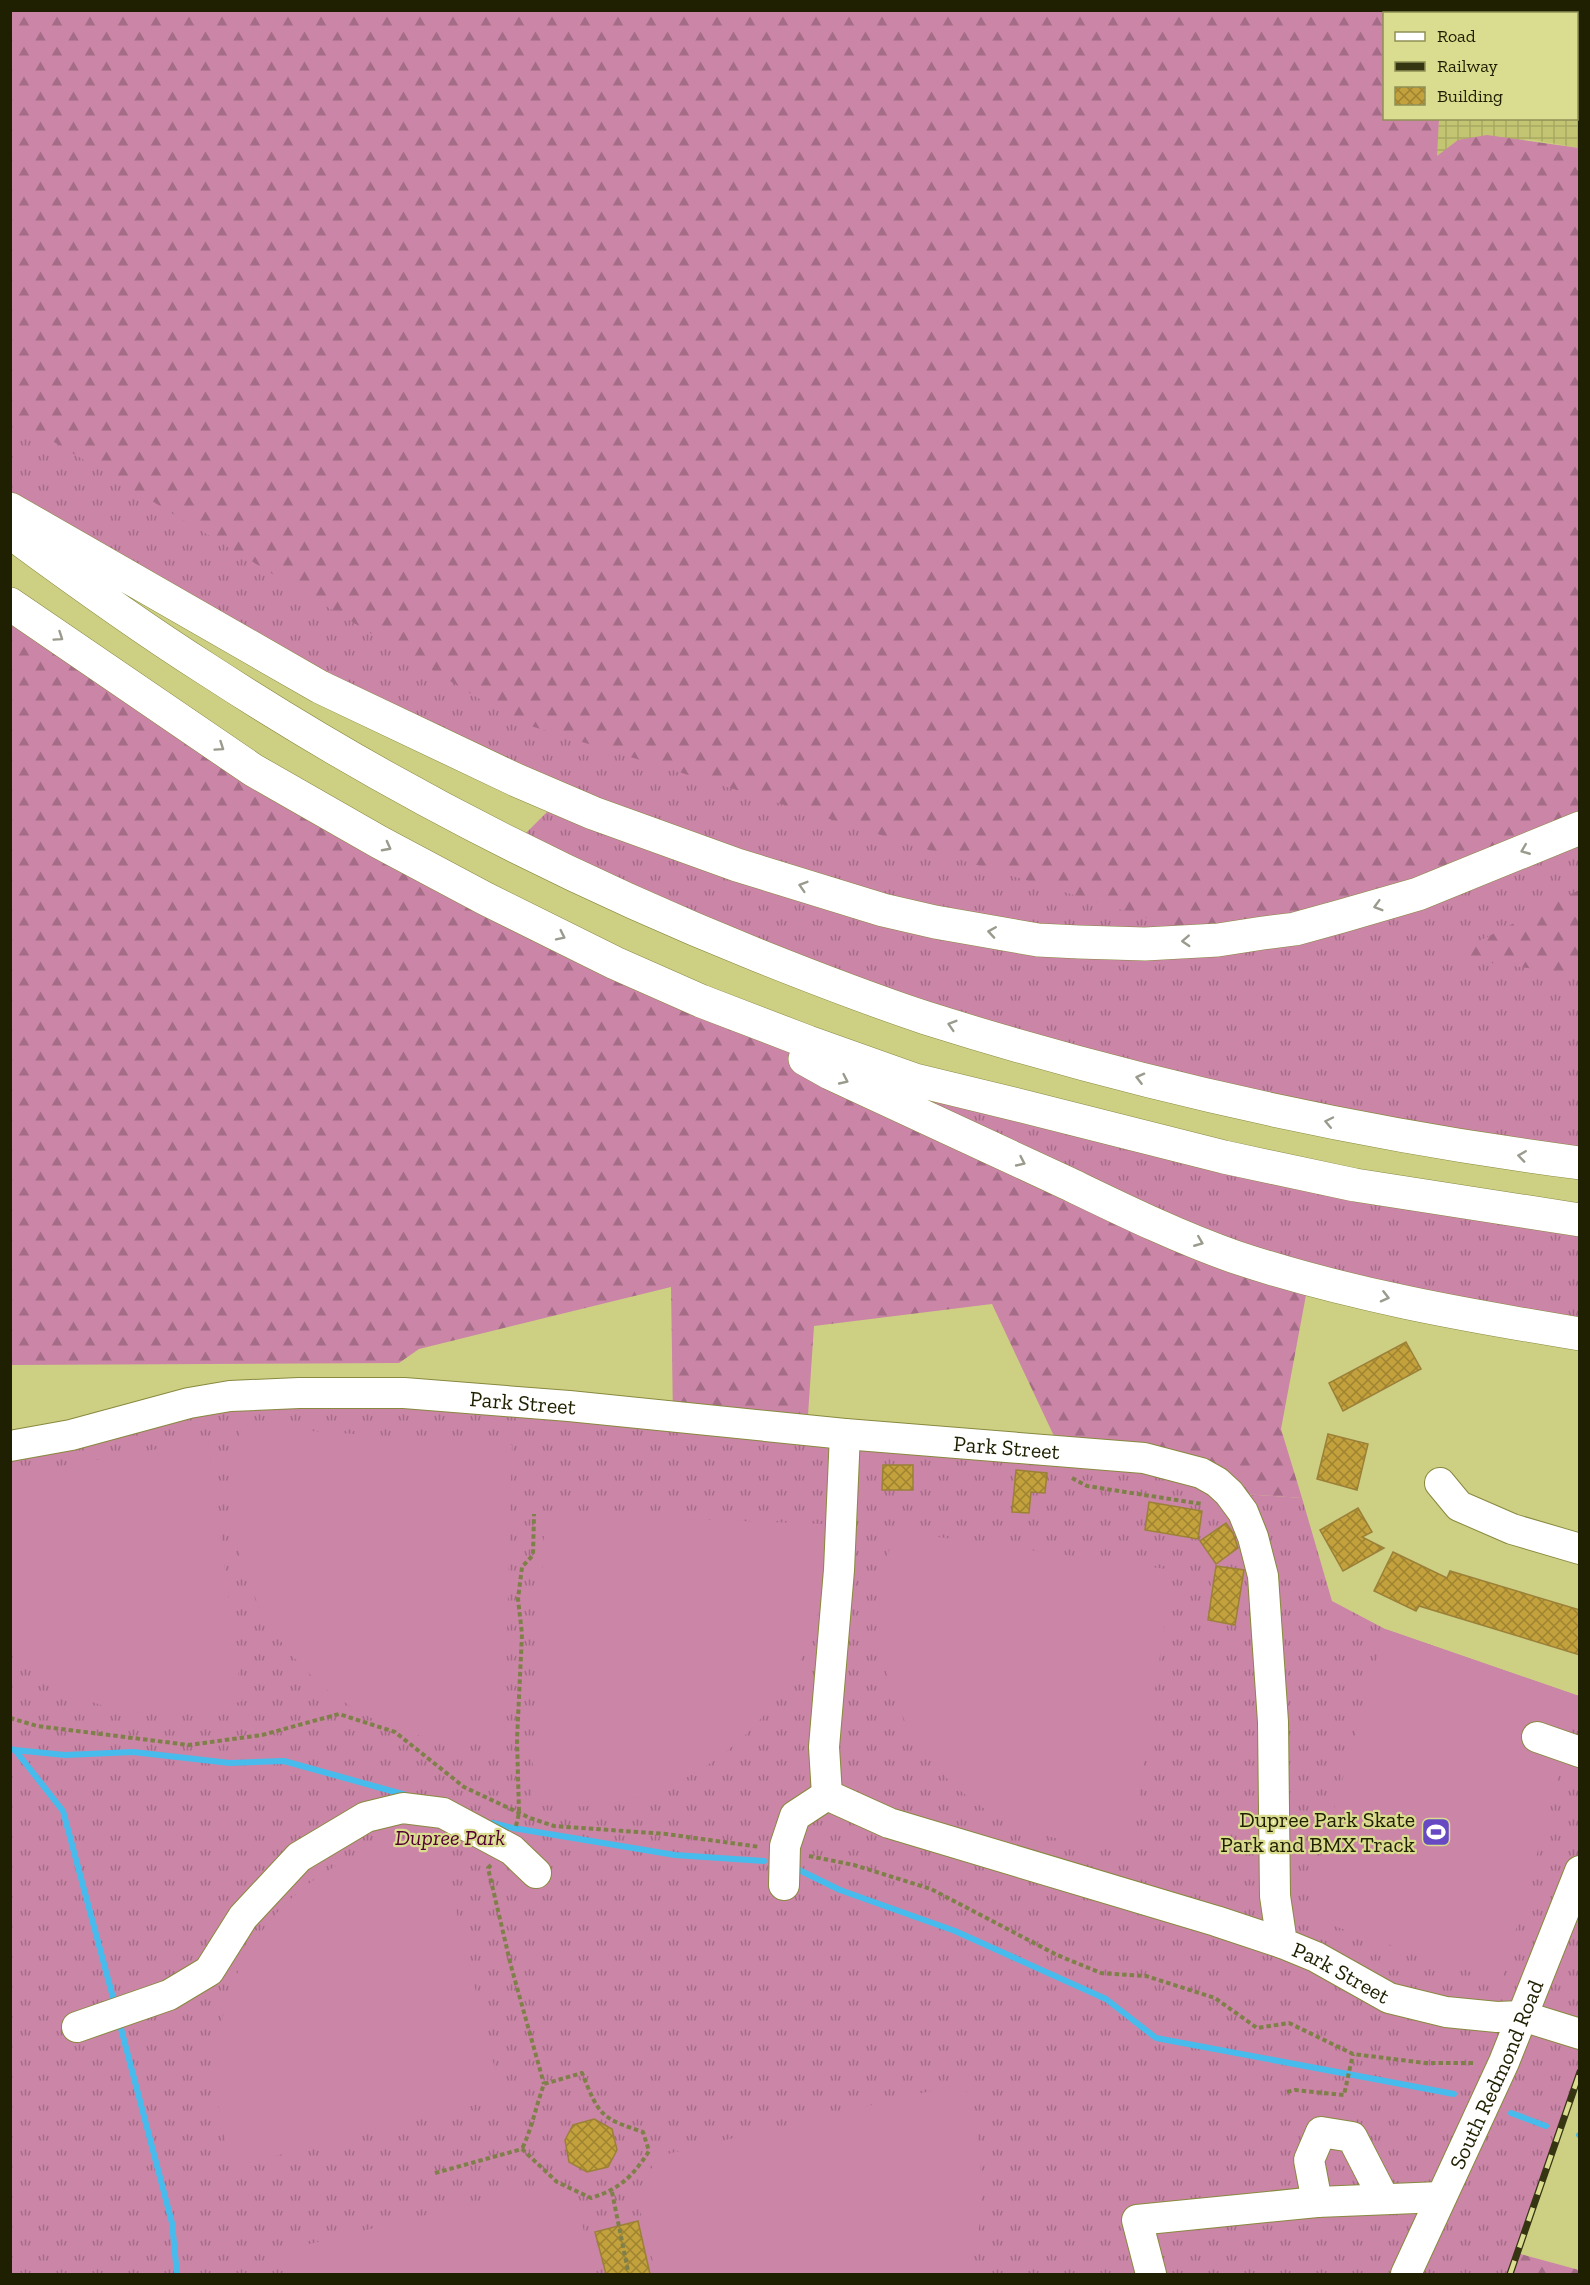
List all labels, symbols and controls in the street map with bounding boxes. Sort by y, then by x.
legend [1383,12,1578,120]
text: Road [1437,25,1476,47]
text: Railway [1437,55,1499,77]
text: Building [1437,85,1503,107]
one-way arrow [52,630,63,641]
one-way arrow [213,740,224,751]
one-way arrow [381,840,392,851]
one-way arrow [1521,843,1532,855]
one-way arrow [798,881,809,893]
one-way arrow [1373,899,1384,911]
one-way arrow [988,927,997,939]
one-way arrow [554,929,565,940]
one-way arrow [1182,935,1191,948]
one-way arrow [947,1020,958,1032]
one-way arrow [838,1072,849,1084]
one-way arrow [1135,1072,1145,1085]
one-way arrow [1325,1116,1335,1129]
one-way arrow [1517,1150,1526,1162]
one-way arrow [1014,1154,1025,1166]
one-way arrow [1192,1235,1203,1247]
one-way arrow [1380,1290,1390,1303]
street label: Park Street [468,1385,578,1421]
street label: Park Street [952,1430,1062,1465]
place label: Dupree Park Skate Park and BMX Track [1220,1806,1416,1858]
sports icon: Dupree Park Skate Park and BMX Track [1420,1816,1452,1848]
park label: Dupree Park [395,1824,505,1851]
street label: Park Street [1288,1936,1395,2010]
street label: South Redmond Road [1443,1976,1549,2174]

